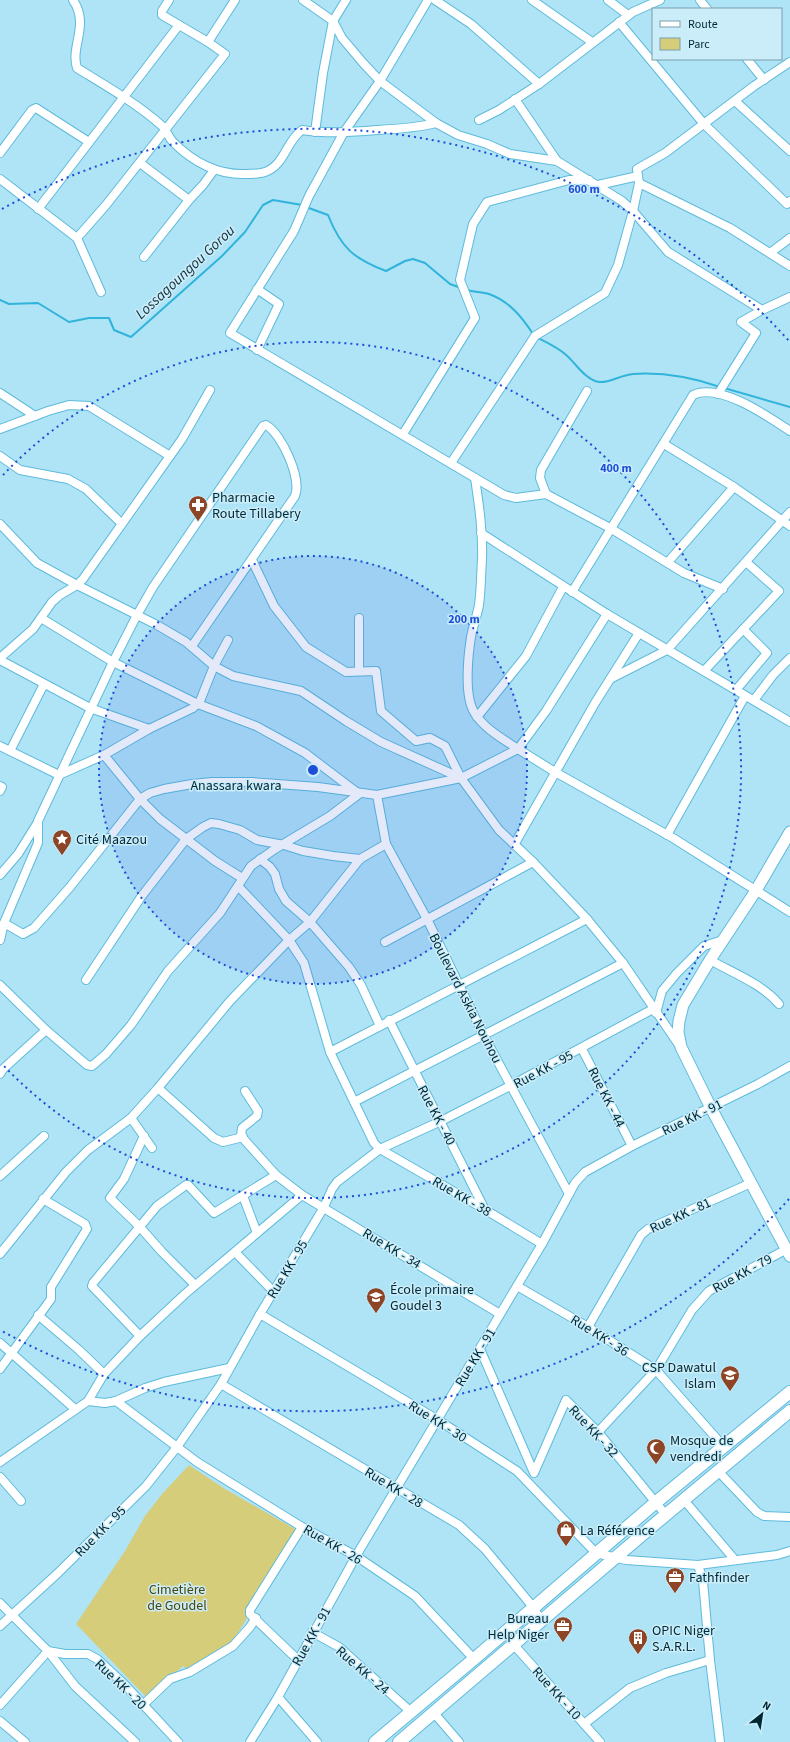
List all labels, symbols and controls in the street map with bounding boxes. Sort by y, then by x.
legend [652,8,782,60]
text: Route [688,16,718,33]
text: Parc [688,36,710,53]
text: 600 m [568,181,600,198]
water label: Lossagoungou Gorou [131,220,240,324]
text: 400 m [600,460,632,477]
place label: Pharmacie Route Tillabery [212,488,301,524]
pharmacy icon: Pharmacie Route Tillabery [187,494,209,522]
text: 200 m [448,611,480,628]
centre of rings [306,763,320,777]
street label: Anassara kwara [191,776,281,796]
place icon: Cité Maazou [51,828,73,856]
place label: Cité Maazou [76,830,147,850]
street label: Boulevard Askia Nouhou [424,930,507,1067]
street label: Rue KK - 95 [510,1046,577,1094]
street label: Rue KK - 44 [582,1064,630,1131]
street label: Rue KK - 40 [412,1082,460,1149]
street label: Rue KK - 91 [659,1095,726,1141]
street label: Rue KK - 38 [428,1172,495,1222]
street label: Rue KK - 81 [647,1193,714,1239]
street label: Rue KK - 34 [358,1223,425,1274]
street label: Rue KK - 95 [262,1236,313,1303]
street label: Rue KK - 79 [709,1249,776,1298]
place label: École primaire Goudel 3 [390,1280,474,1316]
school or university icon: École primaire Goudel 3 [365,1286,387,1314]
street label: Rue KK - 36 [566,1310,633,1362]
street label: Rue KK - 91 [450,1324,501,1391]
place label: CSP Dawatul Islam [642,1358,716,1394]
school or university icon: CSP Dawatul Islam [719,1364,741,1392]
street label: Rue KK - 30 [404,1396,471,1448]
street label: Rue KK - 32 [564,1401,623,1462]
place label: Mosque de vendredi [670,1431,734,1467]
mosque icon: Mosque de vendredi [645,1437,667,1465]
street label: Rue KK - 28 [360,1462,427,1513]
street label: Rue KK - 95 [71,1501,131,1562]
shop icon: La Référence [555,1519,577,1547]
street label: Rue KK - 26 [299,1520,366,1570]
place label: La Référence [580,1521,655,1541]
office icon: Fathfinder [664,1566,686,1594]
place label: Fathfinder [689,1568,750,1588]
park label: Cimetière de Goudel [147,1580,207,1616]
street label: Rue KK - 91 [287,1603,336,1670]
place label: Bureau Help Niger [488,1609,549,1645]
office icon: Bureau Help Niger [552,1615,574,1643]
place label: OPIC Niger S.A.R.L. [652,1621,715,1657]
building icon: OPIC Niger S.A.R.L. [627,1627,649,1655]
street label: Rue KK - 24 [331,1642,394,1700]
street label: Rue KK - 20 [90,1655,151,1715]
street label: Rue KK - 10 [527,1663,586,1725]
north arrow [742,1694,782,1734]
text: N [760,1697,774,1714]

